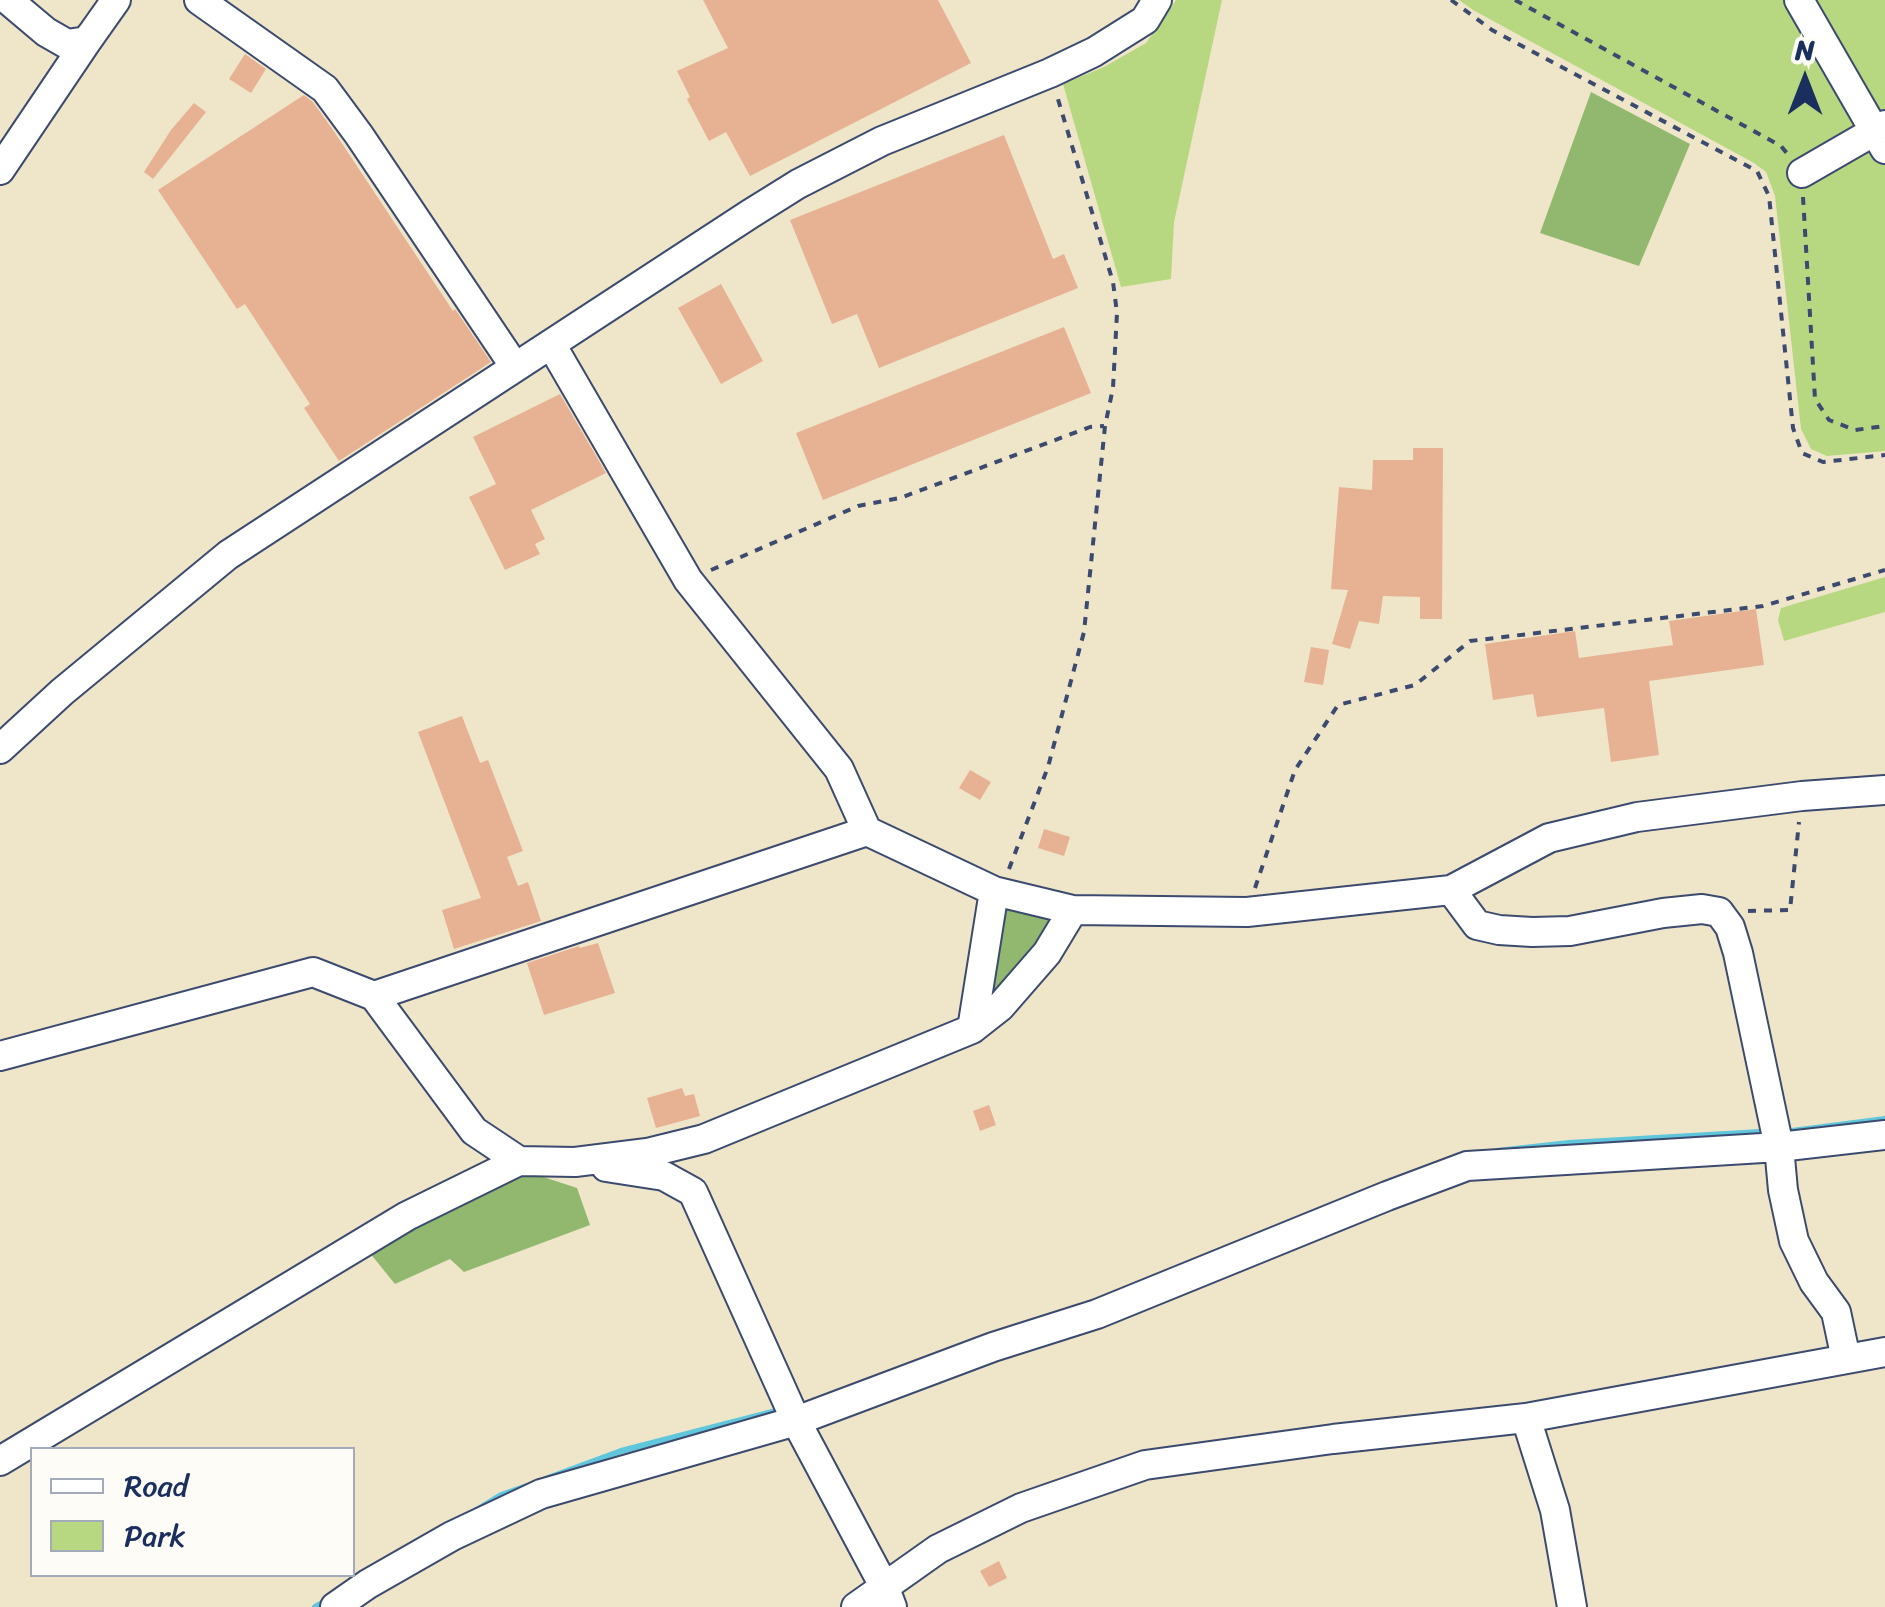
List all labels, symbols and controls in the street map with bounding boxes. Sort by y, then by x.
text: N [1795,25,1815,74]
north arrow [1755,30,1855,130]
legend [30,1447,355,1577]
text: Road [124,1459,188,1513]
text: Park [124,1509,186,1563]

